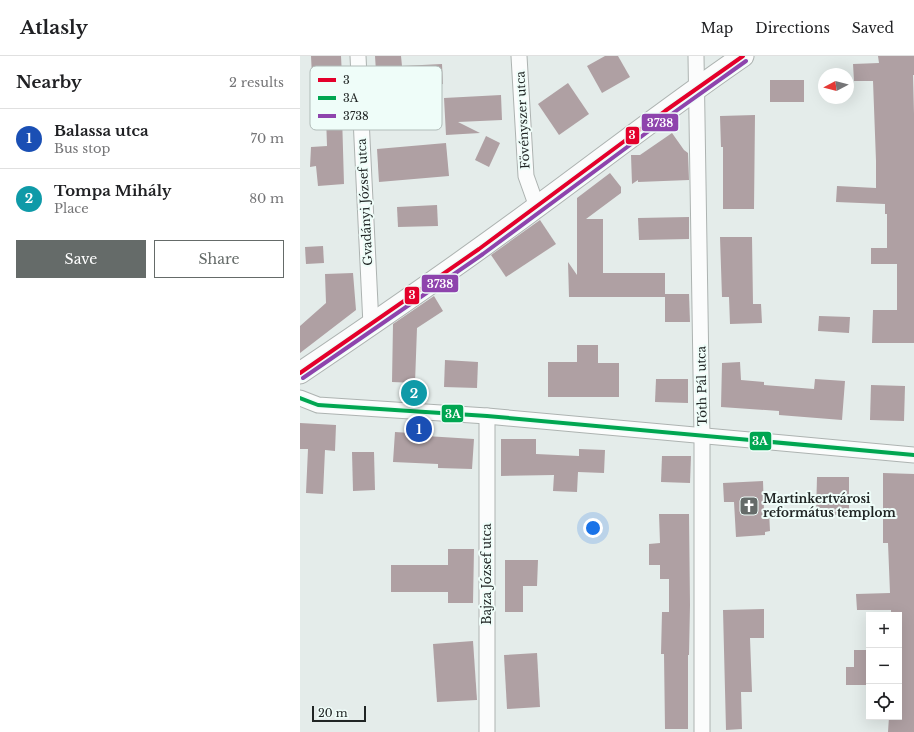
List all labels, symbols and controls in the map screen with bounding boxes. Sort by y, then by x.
text: Atlasly [20,16,88,39]
text: Map [701,19,733,37]
text: Directions [755,19,830,37]
text: Saved [852,19,894,37]
legend [310,66,442,130]
north arrow [818,68,854,104]
street label: Fövényszer utca [512,70,533,169]
text: Nearby [16,72,82,93]
text: 3 [343,73,350,87]
text: 2 results [229,74,284,91]
text: 3A [343,91,359,105]
text: 3738 [343,109,369,123]
line badge: 3738 [641,113,679,132]
text: 3738 [647,116,673,130]
text: Balassa utca [54,121,149,140]
line badge: 3 [625,126,640,145]
text: 3 [628,128,636,142]
text: 1 [26,130,32,147]
text: 70 m [251,130,284,147]
street label: Gvadányi József utca [354,138,375,266]
text: Bus stop [54,140,110,157]
text: Tompa Mihály [54,181,171,200]
text: 2 [25,190,33,207]
text: 80 m [249,190,284,207]
text: Place [54,200,89,217]
button: Save [16,240,146,278]
button: Share [154,240,284,278]
line badge: 3738 [421,274,459,293]
text: 3738 [427,277,453,291]
line badge: 3 [404,286,420,305]
text: 3 [408,288,416,302]
street label: Tóth Pál utca [693,345,710,426]
pin: 2 [401,378,427,408]
line badge: 3A [441,404,464,423]
text: 3A [445,407,462,421]
pin: 1 [406,414,432,444]
line badge: 3A [749,431,772,451]
text: 3A [752,434,769,448]
place label: Martinkertvárosi református templom [763,491,896,520]
church icon: Martinkertvárosi református templom [738,495,760,517]
your location [583,518,603,538]
street label: Bajza József utca [479,523,494,625]
map controls [866,612,902,720]
button: + [866,612,902,648]
button: − [866,648,902,684]
button: locate [866,684,902,720]
scale bar [312,704,366,723]
text: 20 m [318,706,348,720]

